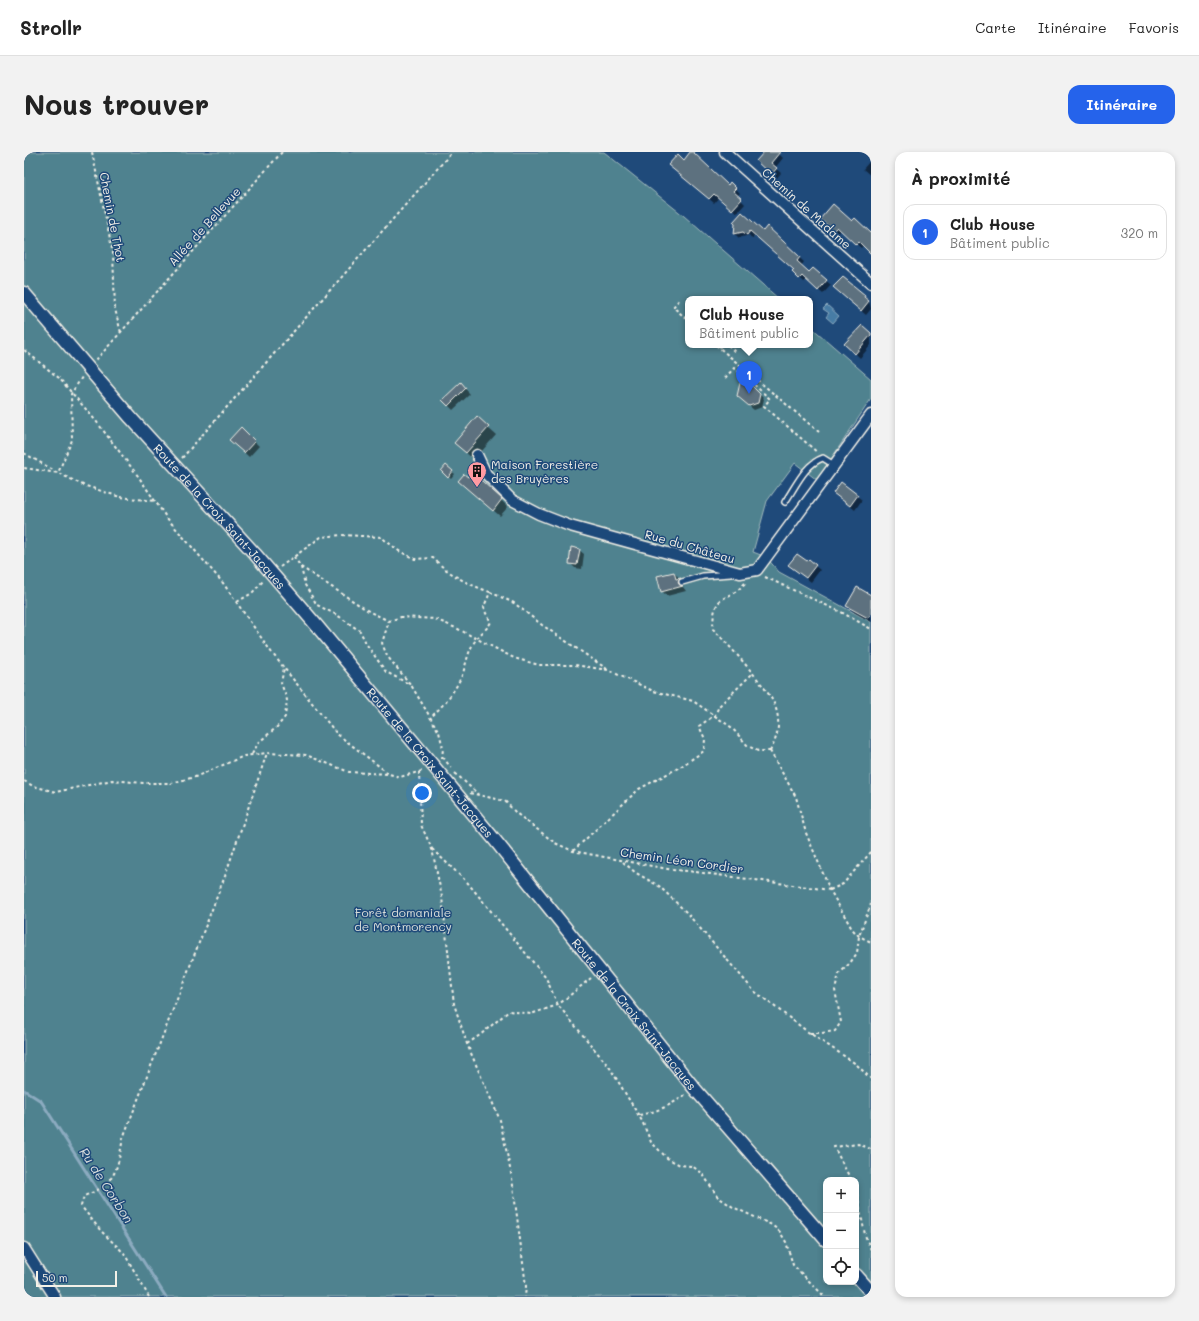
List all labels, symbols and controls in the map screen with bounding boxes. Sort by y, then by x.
text: Strollr [20,15,82,40]
text: Carte [975,18,1016,37]
text: Itinéraire [1038,18,1107,37]
text: Favoris [1129,18,1179,37]
button: Itinéraire [1068,85,1175,124]
text: Nous trouver [24,86,209,122]
street label: Chemin de Madame [759,164,855,252]
text: À proximité [911,167,1010,189]
street label: Chemin de Thot [96,171,130,263]
street label: Allée de Bellevue [164,183,244,269]
text: Club House [950,214,1035,234]
text: 1 [922,224,928,241]
text: 320 m [1121,224,1158,241]
text: Bâtiment public [950,234,1050,251]
popup [685,296,813,348]
text: Club House [699,304,784,324]
text: Bâtiment public [699,324,799,341]
pin: 1 [736,361,762,394]
street label: Route de la Croix Saint-Jacques [150,440,290,592]
place label: Maison Forestière des Bruyères [491,456,598,486]
building icon: Maison Forestière des Bruyères [466,460,488,488]
street label: Rue du Château [643,525,737,567]
street label: Route de la Croix Saint-Jacques [363,684,497,841]
your location [412,783,432,803]
street label: Chemin Léon Cordier [619,843,745,877]
park label: Forêt domaniale de Montmorency [354,904,452,934]
street label: Route de la Croix Saint-Jacques [569,935,700,1093]
water label: Ru de Corbon [76,1144,138,1226]
map controls [823,1177,859,1285]
button: + [823,1177,859,1213]
button: − [823,1213,859,1249]
button: locate [823,1249,859,1285]
scale bar [36,1269,117,1288]
text: 50 m [42,1270,68,1285]

